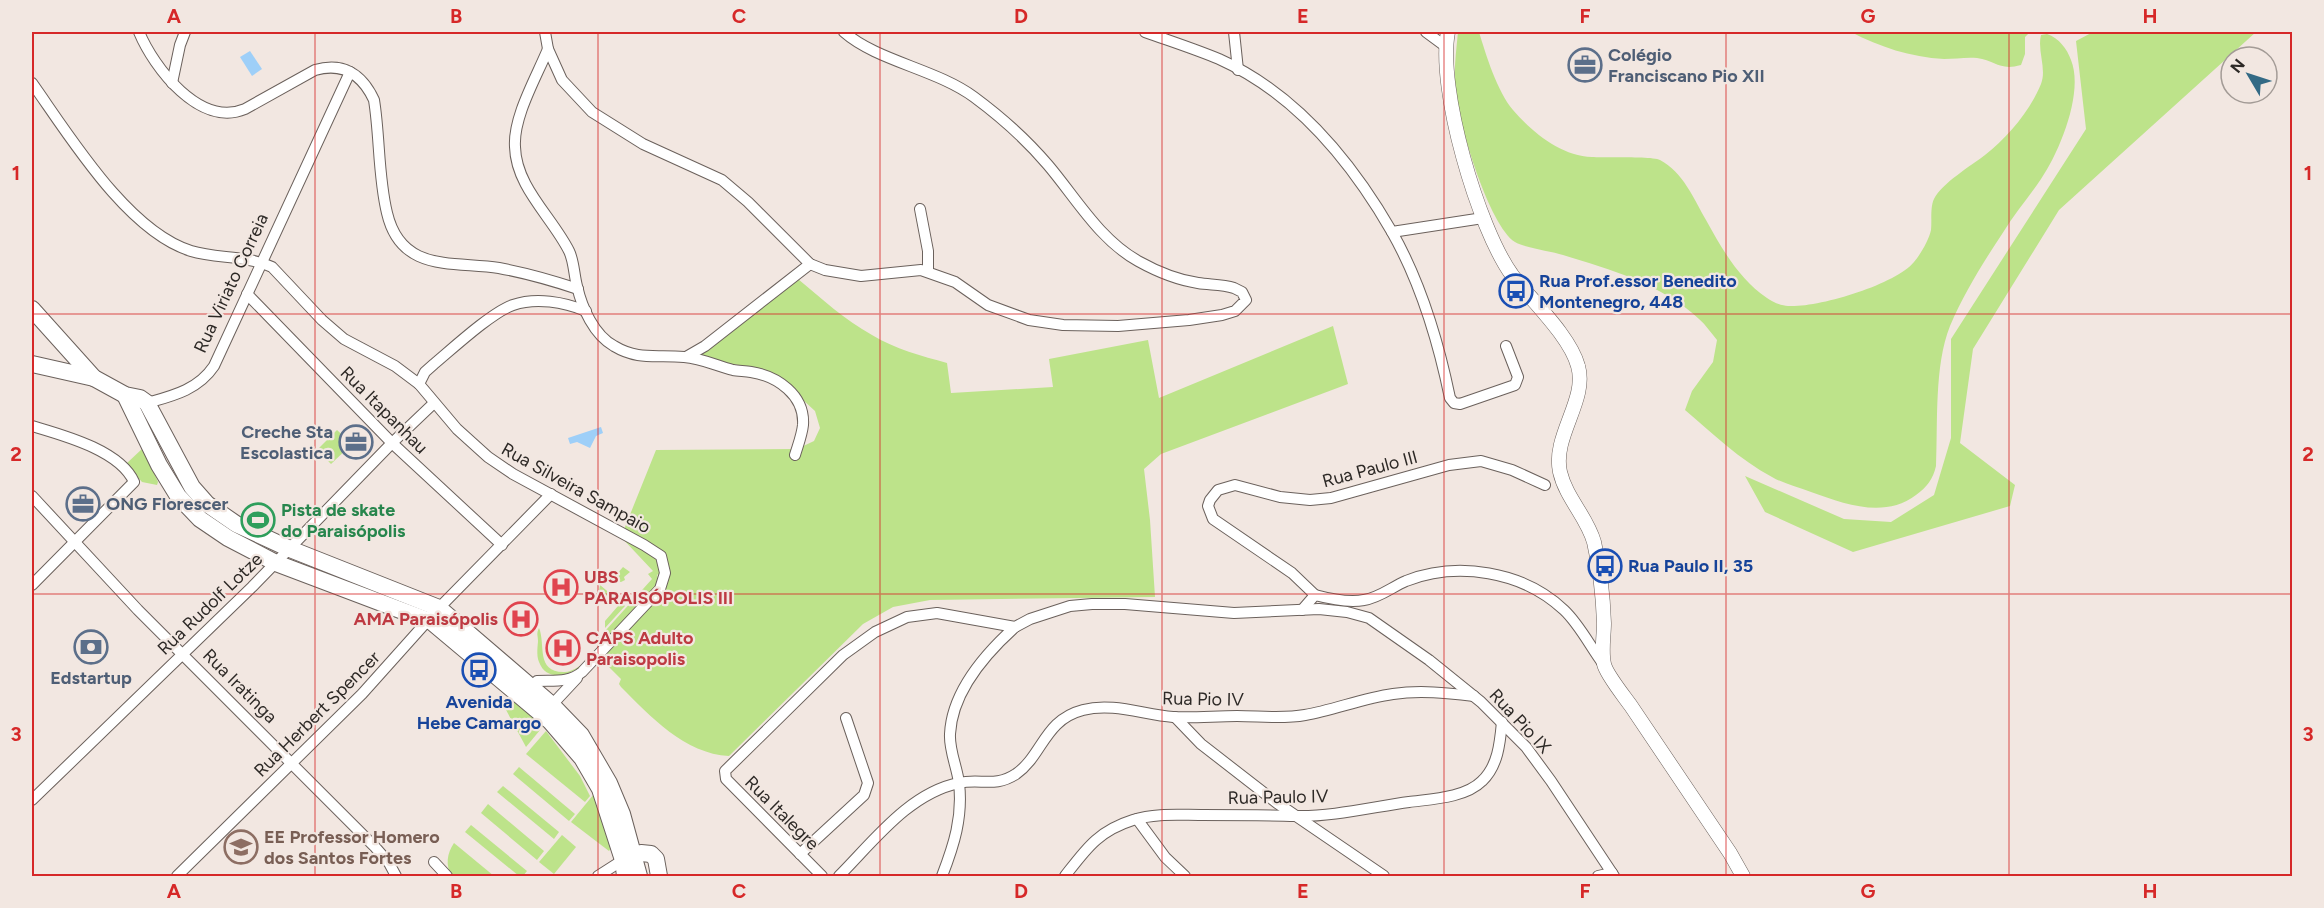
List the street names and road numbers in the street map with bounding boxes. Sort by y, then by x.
street label: Rua Viriato Correia [189,210,273,356]
street label: Rua Itapanhau [336,362,432,458]
street label: Rua Silveira Sampaio [498,438,654,538]
street label: Rua Paulo III [1320,446,1420,492]
street label: Rua Rudolf Lotze [153,548,267,660]
street label: Rua Iratinga [198,644,282,728]
street label: Rua Herbert Spencer [249,646,385,782]
street label: Rua Pio IX [1485,684,1555,758]
street label: Rua Pio IV [1162,687,1245,711]
street label: Rua Italegre [740,771,824,855]
street label: Rua Paulo IV [1228,785,1329,809]

